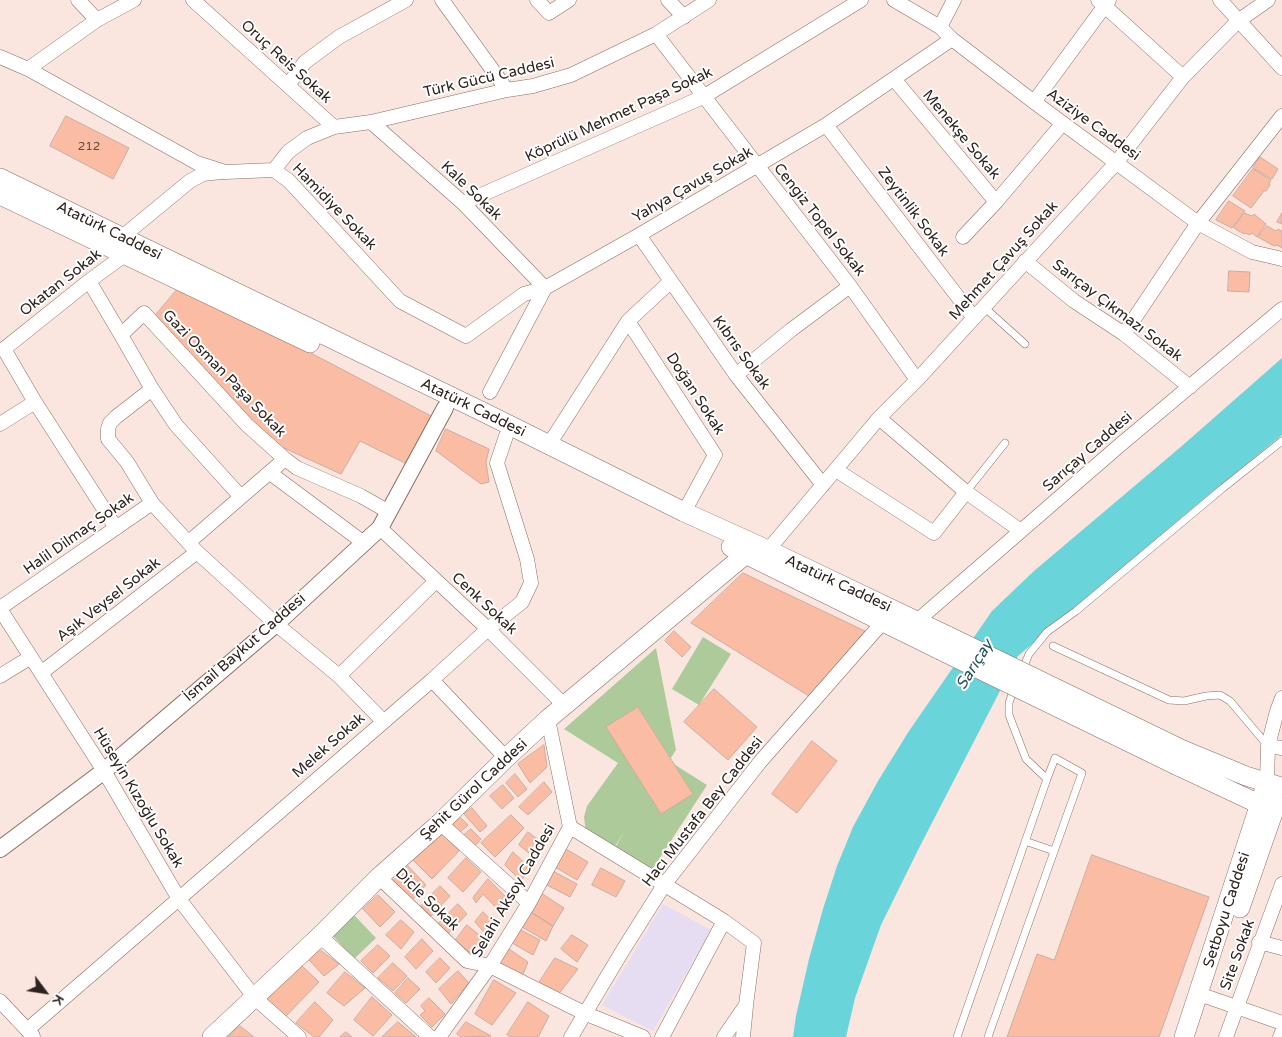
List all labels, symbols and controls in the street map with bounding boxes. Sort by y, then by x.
street label: Oruç Reis Sokak [237,17,335,107]
street label: Türk Gücü Caddesi [422,54,556,102]
street label: Köprülü Mehmet Paşa Sokak [522,64,716,166]
street label: Aziziye Caddesi [1043,85,1143,165]
street label: Menekşe Sokak [918,87,1004,183]
house number: 212 [78,140,100,154]
street label: Yahya Çavuş Sokak [630,143,756,227]
street label: Kale Sokak [437,158,505,224]
street label: Hamidiye Sokak [288,160,380,254]
street label: Cengiz Topel Sokak [769,160,869,280]
street label: Zeytinlik Sokak [873,164,953,260]
street label: Atatürk Caddesi [53,198,165,264]
street label: Mehmet Çavuş Sokak [946,198,1062,324]
street label: Okatan Sokak [17,246,105,320]
street label: Sarıçay Çıkmazı Sokak [1049,256,1185,366]
street label: Gazi Osman Paşa Sokak [158,307,290,441]
street label: Kıbrıs Sokak [708,313,774,393]
street label: Doğan Sokak [662,350,728,438]
street label: Atatürk Caddesi [417,375,529,441]
street label: Sarıçay Caddesi [1040,408,1136,496]
street label: Halil Dilmaç Sokak [20,489,138,579]
street label: Atatürk Caddesi [782,552,894,616]
street label: Aşık Veysel Sokak [54,554,164,646]
street label: Cenk Sokak [448,569,520,639]
street label: İsmail Baykut Caddesi [180,590,310,706]
water label: Sarıçay [952,637,998,693]
street label: Melek Sokak [289,710,369,782]
street label: Hüseyin Kızoğlu Sokak [89,725,187,871]
street label: Hacı Mustafa Bey Caddesi [639,733,767,891]
street label: Şehit Gürol Caddesi [417,736,531,844]
street label: Selahi Aksoy Caddesi [468,821,560,961]
street label: Setboyu Caddesi [1200,850,1254,970]
street label: Dicle Sokak [391,865,463,935]
street label: Site Sokak [1217,917,1259,993]
north arrow [20,967,70,1017]
text: K [49,992,68,1008]

